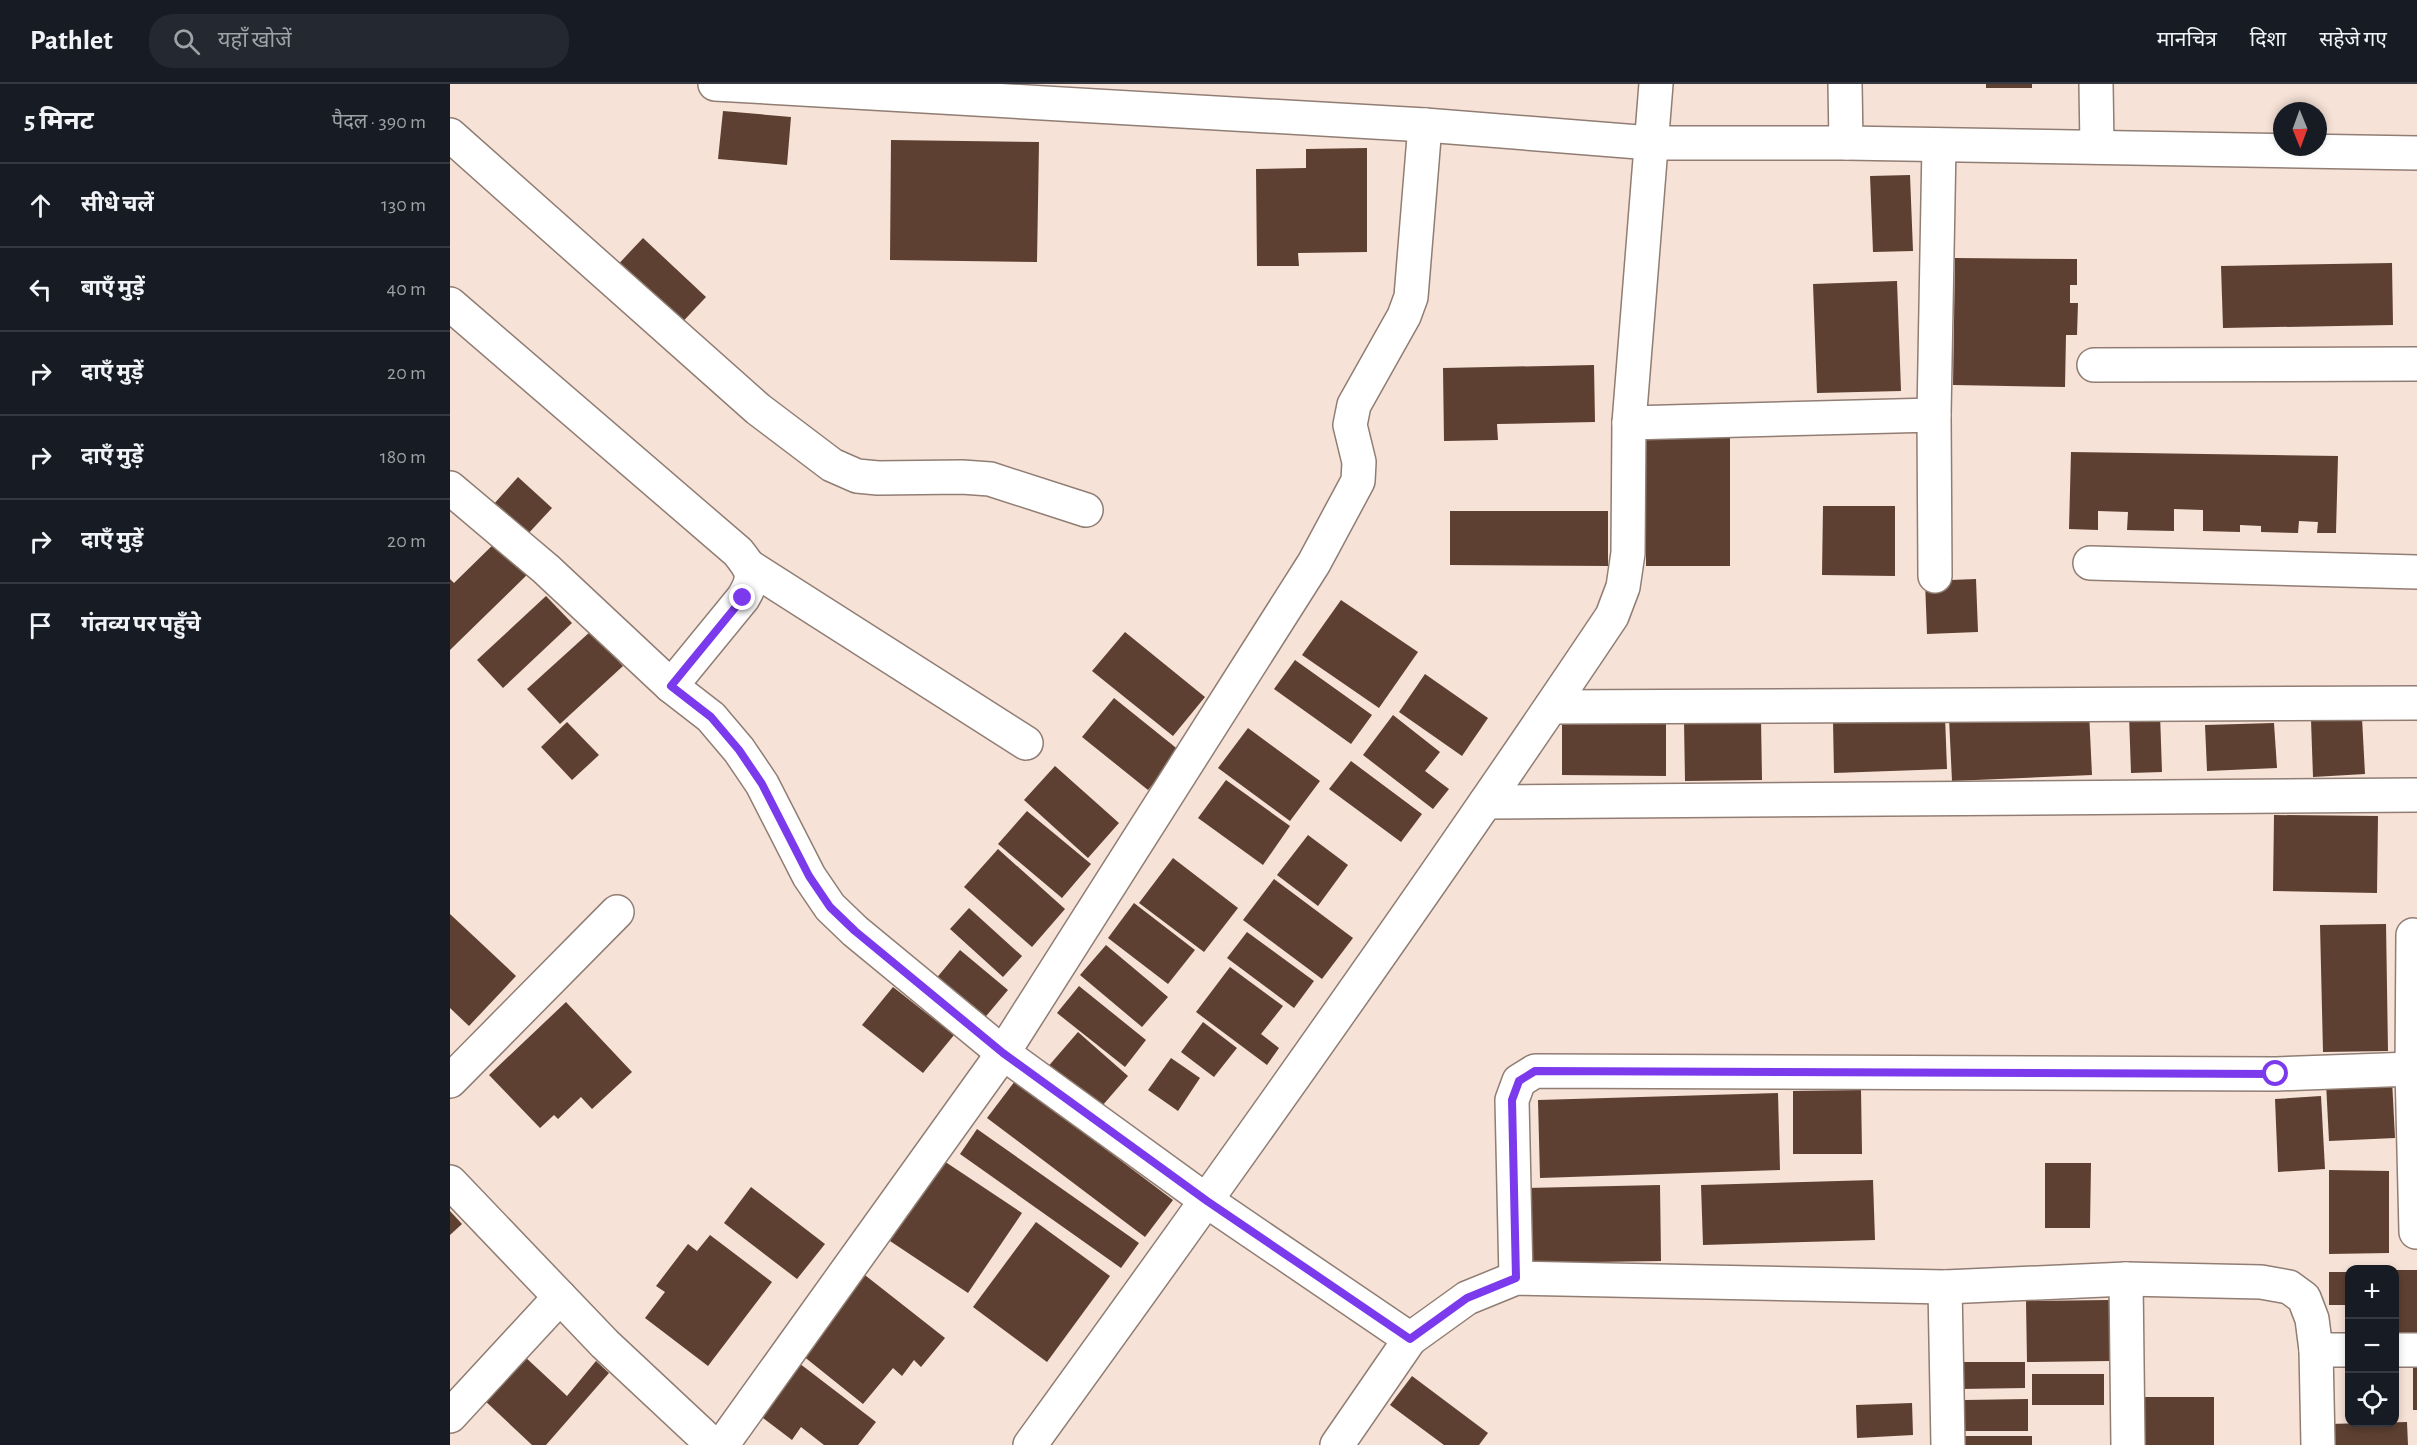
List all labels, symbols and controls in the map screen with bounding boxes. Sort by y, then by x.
search box [149,14,569,68]
icon: search [170,25,203,58]
text: Pathlet [30,27,113,55]
text: यहाँ खोजें [218,29,292,51]
text: मानचित्र [2157,29,2217,50]
text: दिशा [2250,29,2286,50]
text: सहेजे गए [2319,29,2387,50]
north arrow [2273,102,2327,156]
text: 5 मिनट [24,108,94,134]
text: पैदल · 390 m [332,112,426,132]
icon: ahead [24,189,57,222]
text: सीधे चलें [81,193,154,215]
text: 130 m [381,195,426,215]
icon: left [24,273,57,306]
text: बाएँ मुड़ें [81,277,145,299]
text: 40 m [387,279,426,299]
icon: right [24,357,57,390]
text: दाएँ मुड़ें [81,361,143,383]
text: 20 m [387,363,426,383]
icon: right [24,441,57,474]
text: दाएँ मुड़ें [81,445,143,467]
text: 180 m [380,447,426,467]
icon: right [24,525,57,558]
text: दाएँ मुड़ें [81,529,143,551]
text: 20 m [387,531,426,551]
route end [729,584,755,610]
icon: arrive [24,609,57,642]
text: गंतव्य पर पहुँचे [81,613,201,635]
route start [2262,1060,2288,1086]
map controls [2345,1265,2399,1427]
button: + [2345,1265,2399,1319]
button: − [2345,1319,2399,1373]
button: locate [2345,1373,2399,1427]

